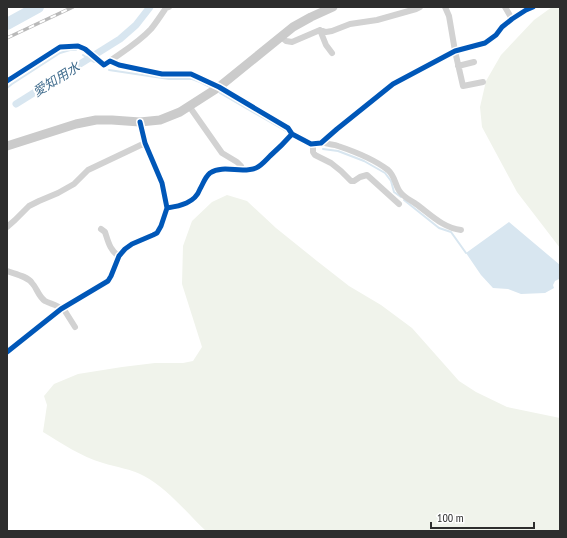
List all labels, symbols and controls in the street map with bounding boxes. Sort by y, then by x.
water label: 愛知用水 [30,57,85,100]
scale bar [431,504,534,530]
text: 100 m [437,510,464,525]

